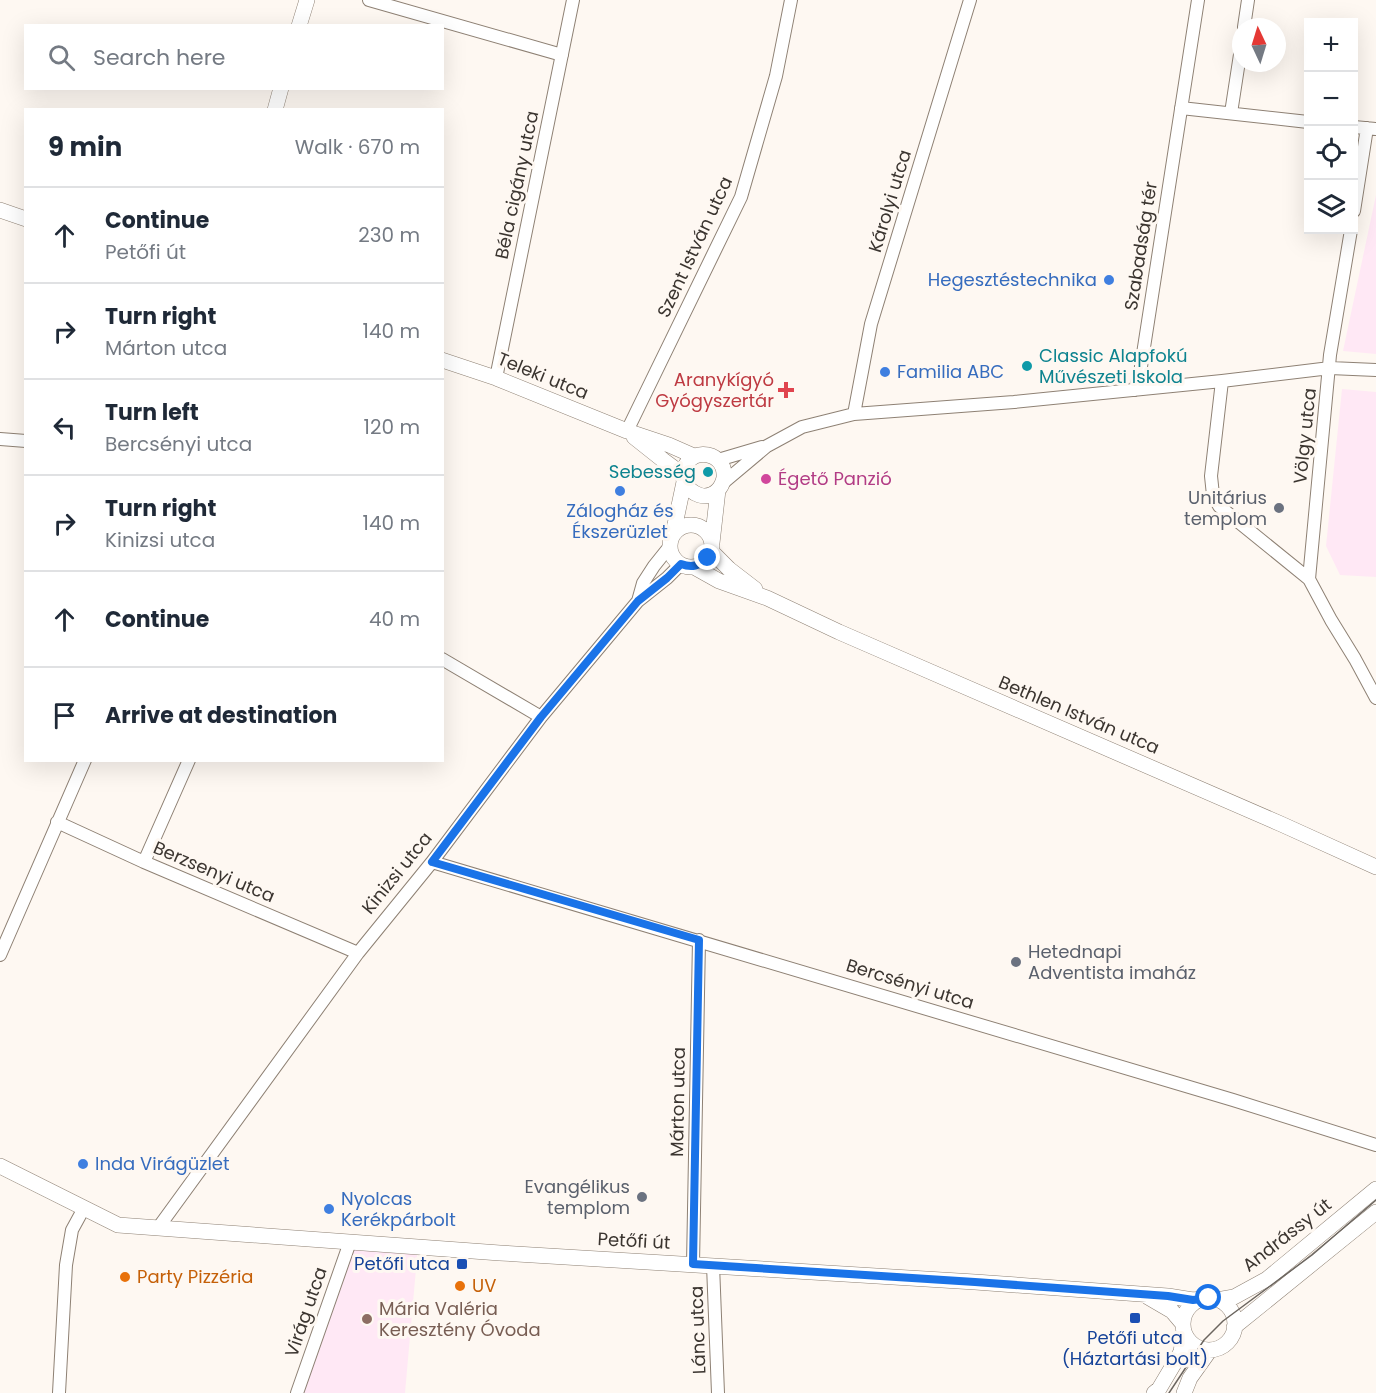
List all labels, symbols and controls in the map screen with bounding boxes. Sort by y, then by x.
north arrow [1232,18,1286,72]
map controls [1304,18,1358,234]
button: + [1304,18,1358,72]
search box [24,24,444,90]
icon: search [45,41,78,74]
text: Search here [93,42,226,73]
button: − [1304,72,1358,126]
street label: Béla cigány utca [489,108,544,261]
button: locate [1304,126,1358,180]
text: 9 min [48,129,122,165]
text: Walk · 670 m [295,133,420,161]
street label: Károlyi utca [862,146,917,255]
street label: Szent István utca [651,172,738,321]
street label: Szabadság tér [1118,179,1163,312]
button: layers [1304,180,1358,234]
text: Continue [105,205,209,236]
icon: ahead [48,219,81,252]
text: 230 m [358,221,420,249]
text: Petőfi út [105,238,186,266]
place label: Hegesztéstechnika [928,267,1097,292]
marker: Hegesztéstechnika [1102,273,1116,287]
text: Turn right [105,301,216,332]
icon: right [48,315,81,348]
text: 140 m [363,317,420,345]
text: Márton utca [105,334,227,362]
place label: Classic Alapfokú Művészeti Iskola [1039,343,1188,389]
street label: Teleki utca [494,346,592,405]
place label: Familia ABC [897,359,1004,384]
marker: Classic Alapfokú Művészeti Iskola [1020,359,1034,373]
marker: Familia ABC [878,365,892,379]
place label: Aranykígyó Gyógyszertár [655,367,774,413]
marker: Aranykígyó Gyógyszertár [779,383,793,397]
street label: Völgy utca [1287,387,1322,485]
text: Turn left [105,397,199,428]
icon: left [48,411,81,444]
text: 120 m [364,413,420,441]
text: Bercsényi utca [105,430,252,458]
place label: Sebesség [609,459,696,484]
marker: Sebesség [701,465,715,479]
place label: Égető Panzió [778,466,892,491]
marker: Égető Panzió [759,472,773,486]
marker: Zálogház és Ékszerüzlet [613,484,627,498]
place label: Unitárius templom [1184,485,1267,531]
text: Turn right [105,493,216,524]
place label: Zálogház és Ékszerüzlet [566,498,674,544]
marker: Unitárius templom [1272,501,1286,515]
icon: right [48,507,81,540]
text: 140 m [363,509,420,537]
text: Kinizsi utca [105,526,215,554]
route end [694,544,720,570]
icon: ahead [48,603,81,636]
text: Continue [105,604,209,635]
text: 40 m [369,605,420,633]
street label: Bethlen István utca [995,669,1163,760]
icon: arrive [48,699,81,732]
text: Arrive at destination [105,700,337,731]
street label: Kinizsi utca [356,826,438,919]
street label: Berzsenyi utca [150,835,279,908]
place label: Hetednapi Adventista imaház [1028,939,1196,985]
street label: Bercsényi utca [843,952,977,1015]
marker: Hetednapi Adventista imaház [1009,955,1023,969]
street label: Márton utca [664,1047,691,1157]
place label: Inda Virágüzlet [95,1151,230,1176]
marker: Inda Virágüzlet [76,1157,90,1171]
place label: Evangélikus templom [525,1174,630,1220]
place label: Nyolcas Kerékpárbolt [341,1186,456,1232]
marker: Evangélikus templom [635,1190,649,1204]
street label: Andrássy út [1237,1192,1336,1277]
marker: Nyolcas Kerékpárbolt [322,1202,336,1216]
street label: Petőfi út [597,1226,671,1255]
place label: Petőfi utca [354,1251,450,1276]
marker: Petőfi utca [455,1257,469,1271]
place label: Party Pizzéria [137,1264,254,1289]
street label: Virág utca [278,1264,333,1360]
marker: Party Pizzéria [118,1270,132,1284]
place label: UV [472,1273,496,1298]
marker: UV [453,1279,467,1293]
route start [1195,1284,1221,1310]
street label: Lánc utca [683,1285,712,1375]
place label: Mária Valéria Keresztény Óvoda [379,1296,541,1342]
marker: Petőfi utca (Háztartási bolt) [1128,1311,1142,1325]
marker: Mária Valéria Keresztény Óvoda [360,1312,374,1326]
place label: Petőfi utca (Háztartási bolt) [1062,1325,1208,1371]

